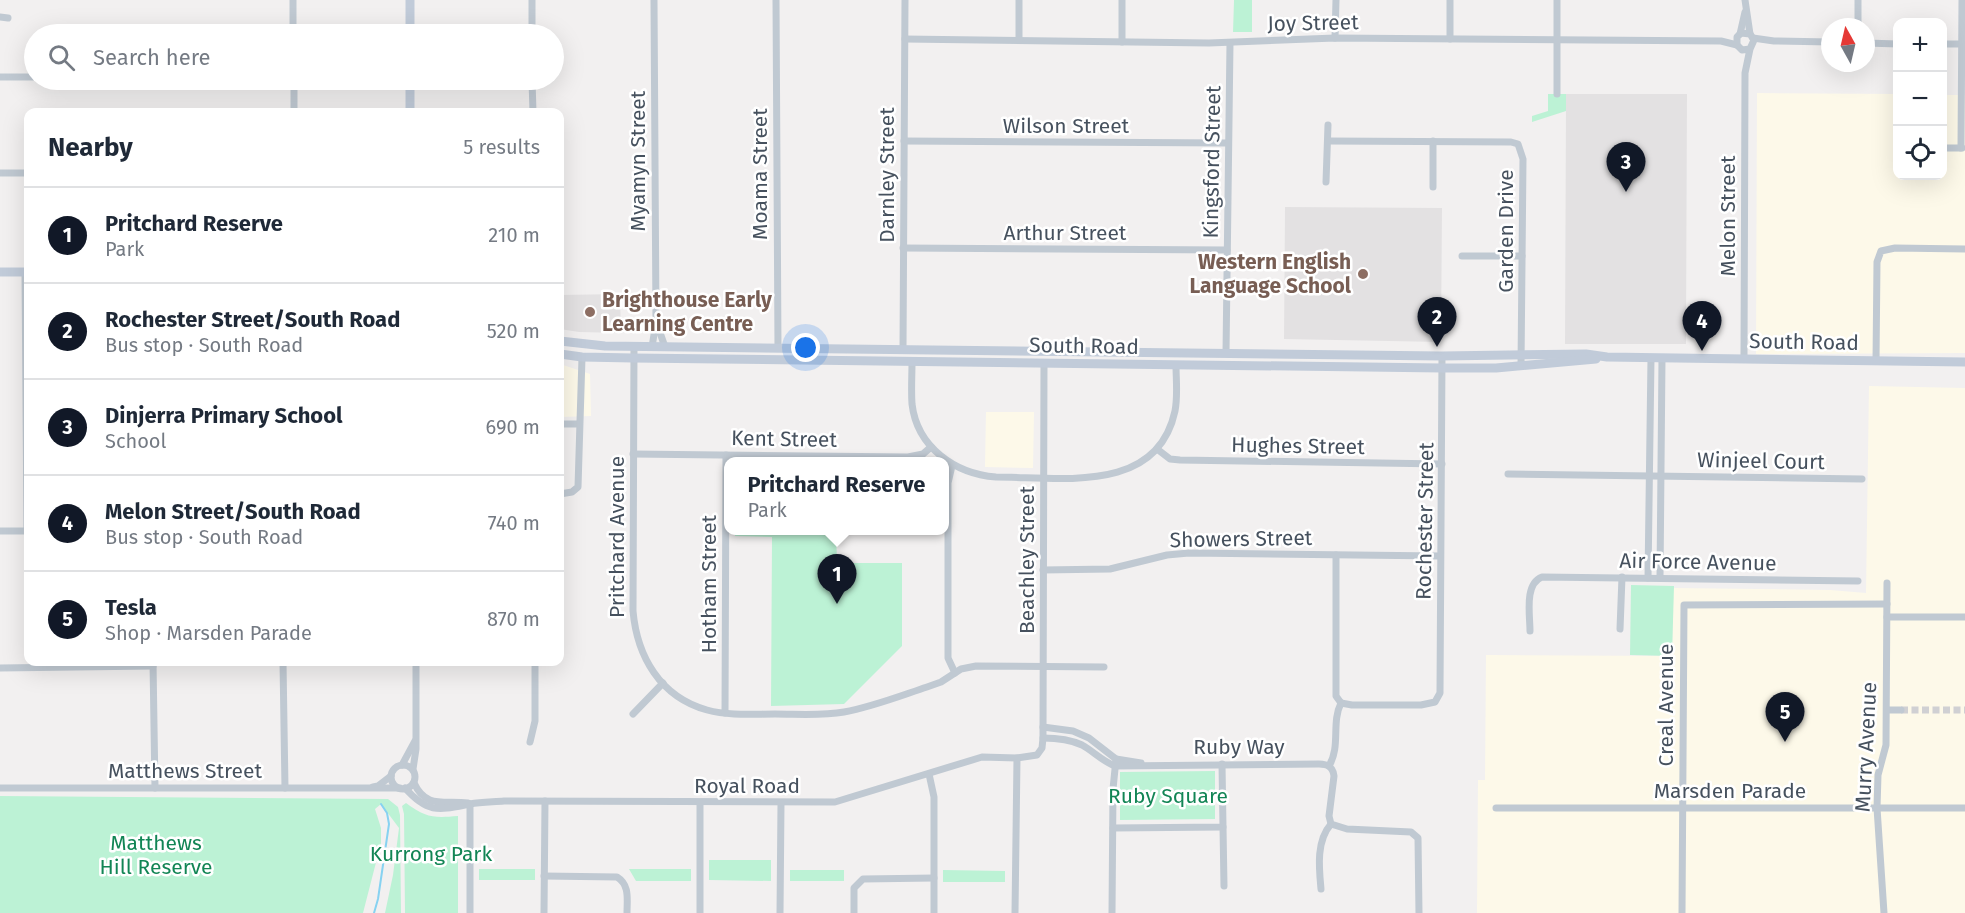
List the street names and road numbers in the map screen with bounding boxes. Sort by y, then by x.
street label: Joy Street [1267,9,1359,37]
street label: Kingsford Street [1198,85,1226,239]
street label: Myamyn Street [625,90,651,231]
street label: Darnley Street [874,107,900,243]
street label: Moama Street [747,108,773,240]
street label: Wilson Street [1003,113,1130,139]
street label: Melon Street [1715,155,1741,276]
street label: Garden Drive [1493,169,1519,293]
street label: Arthur Street [1004,220,1127,246]
street label: South Road [1749,328,1859,356]
street label: South Road [1029,332,1139,360]
street label: Kent Street [731,425,838,453]
street label: Hughes Street [1231,432,1365,460]
street label: Rochester Street [1411,442,1439,600]
street label: Winjeel Court [1697,447,1825,475]
street label: Pritchard Avenue [604,456,630,618]
street label: Beachley Street [1014,486,1040,634]
street label: Hotham Street [696,514,722,653]
street label: Showers Street [1169,525,1313,553]
street label: Air Force Avenue [1619,548,1777,576]
street label: Creal Avenue [1653,644,1679,766]
street label: Murry Avenue [1850,681,1882,813]
street label: Ruby Way [1193,734,1285,760]
street label: Matthews Street [108,758,262,784]
street label: Royal Road [694,773,800,799]
street label: Marsden Parade [1654,778,1806,804]

